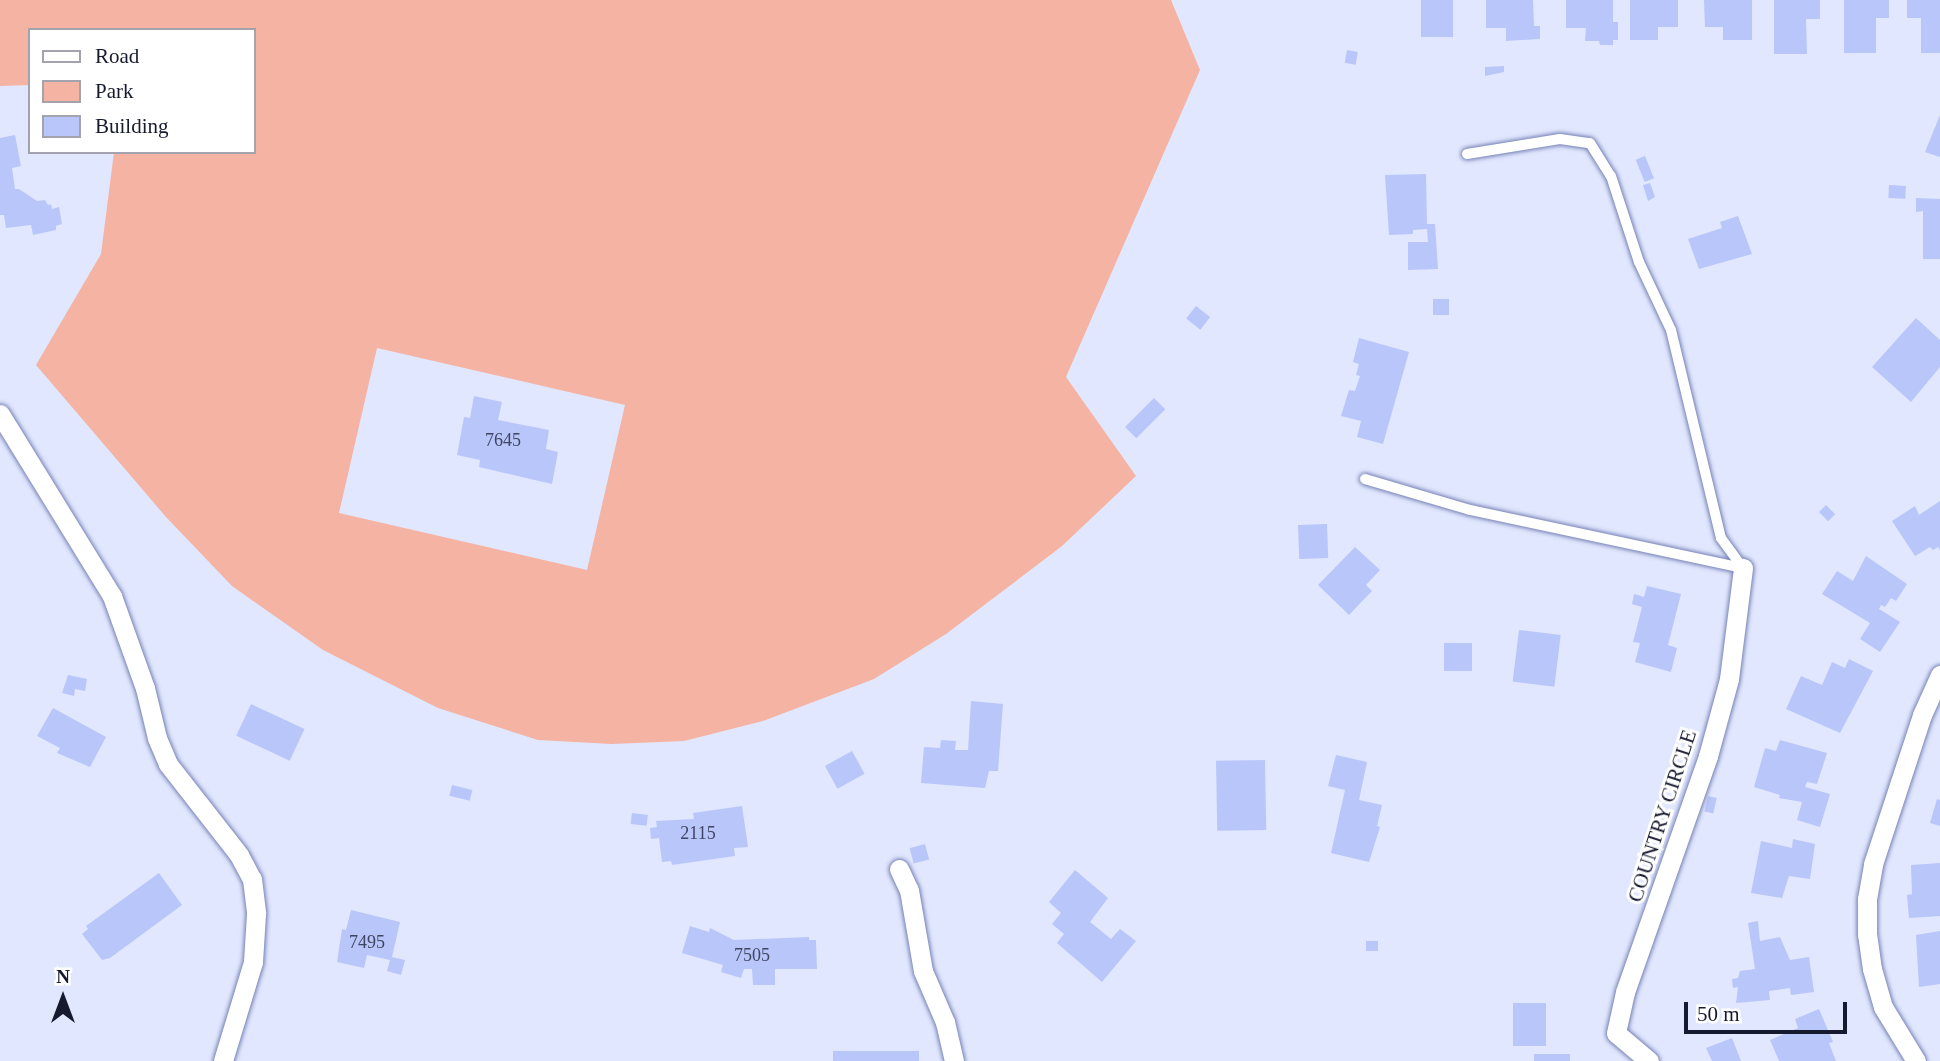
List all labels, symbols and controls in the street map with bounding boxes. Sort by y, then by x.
legend [28,28,256,154]
text: Road [95,44,139,68]
text: Park [95,79,134,103]
text: Building [95,114,169,138]
house number: 7645 [485,429,521,451]
street label: COUNTRY CIRCLE [1622,726,1702,906]
house number: 2115 [680,822,716,844]
house number: 7495 [349,931,385,953]
house number: 7505 [734,944,770,966]
north arrow [28,963,98,1033]
text: N [56,966,70,987]
scale bar [1688,988,1851,1032]
text: 50 m [1697,1002,1740,1026]

